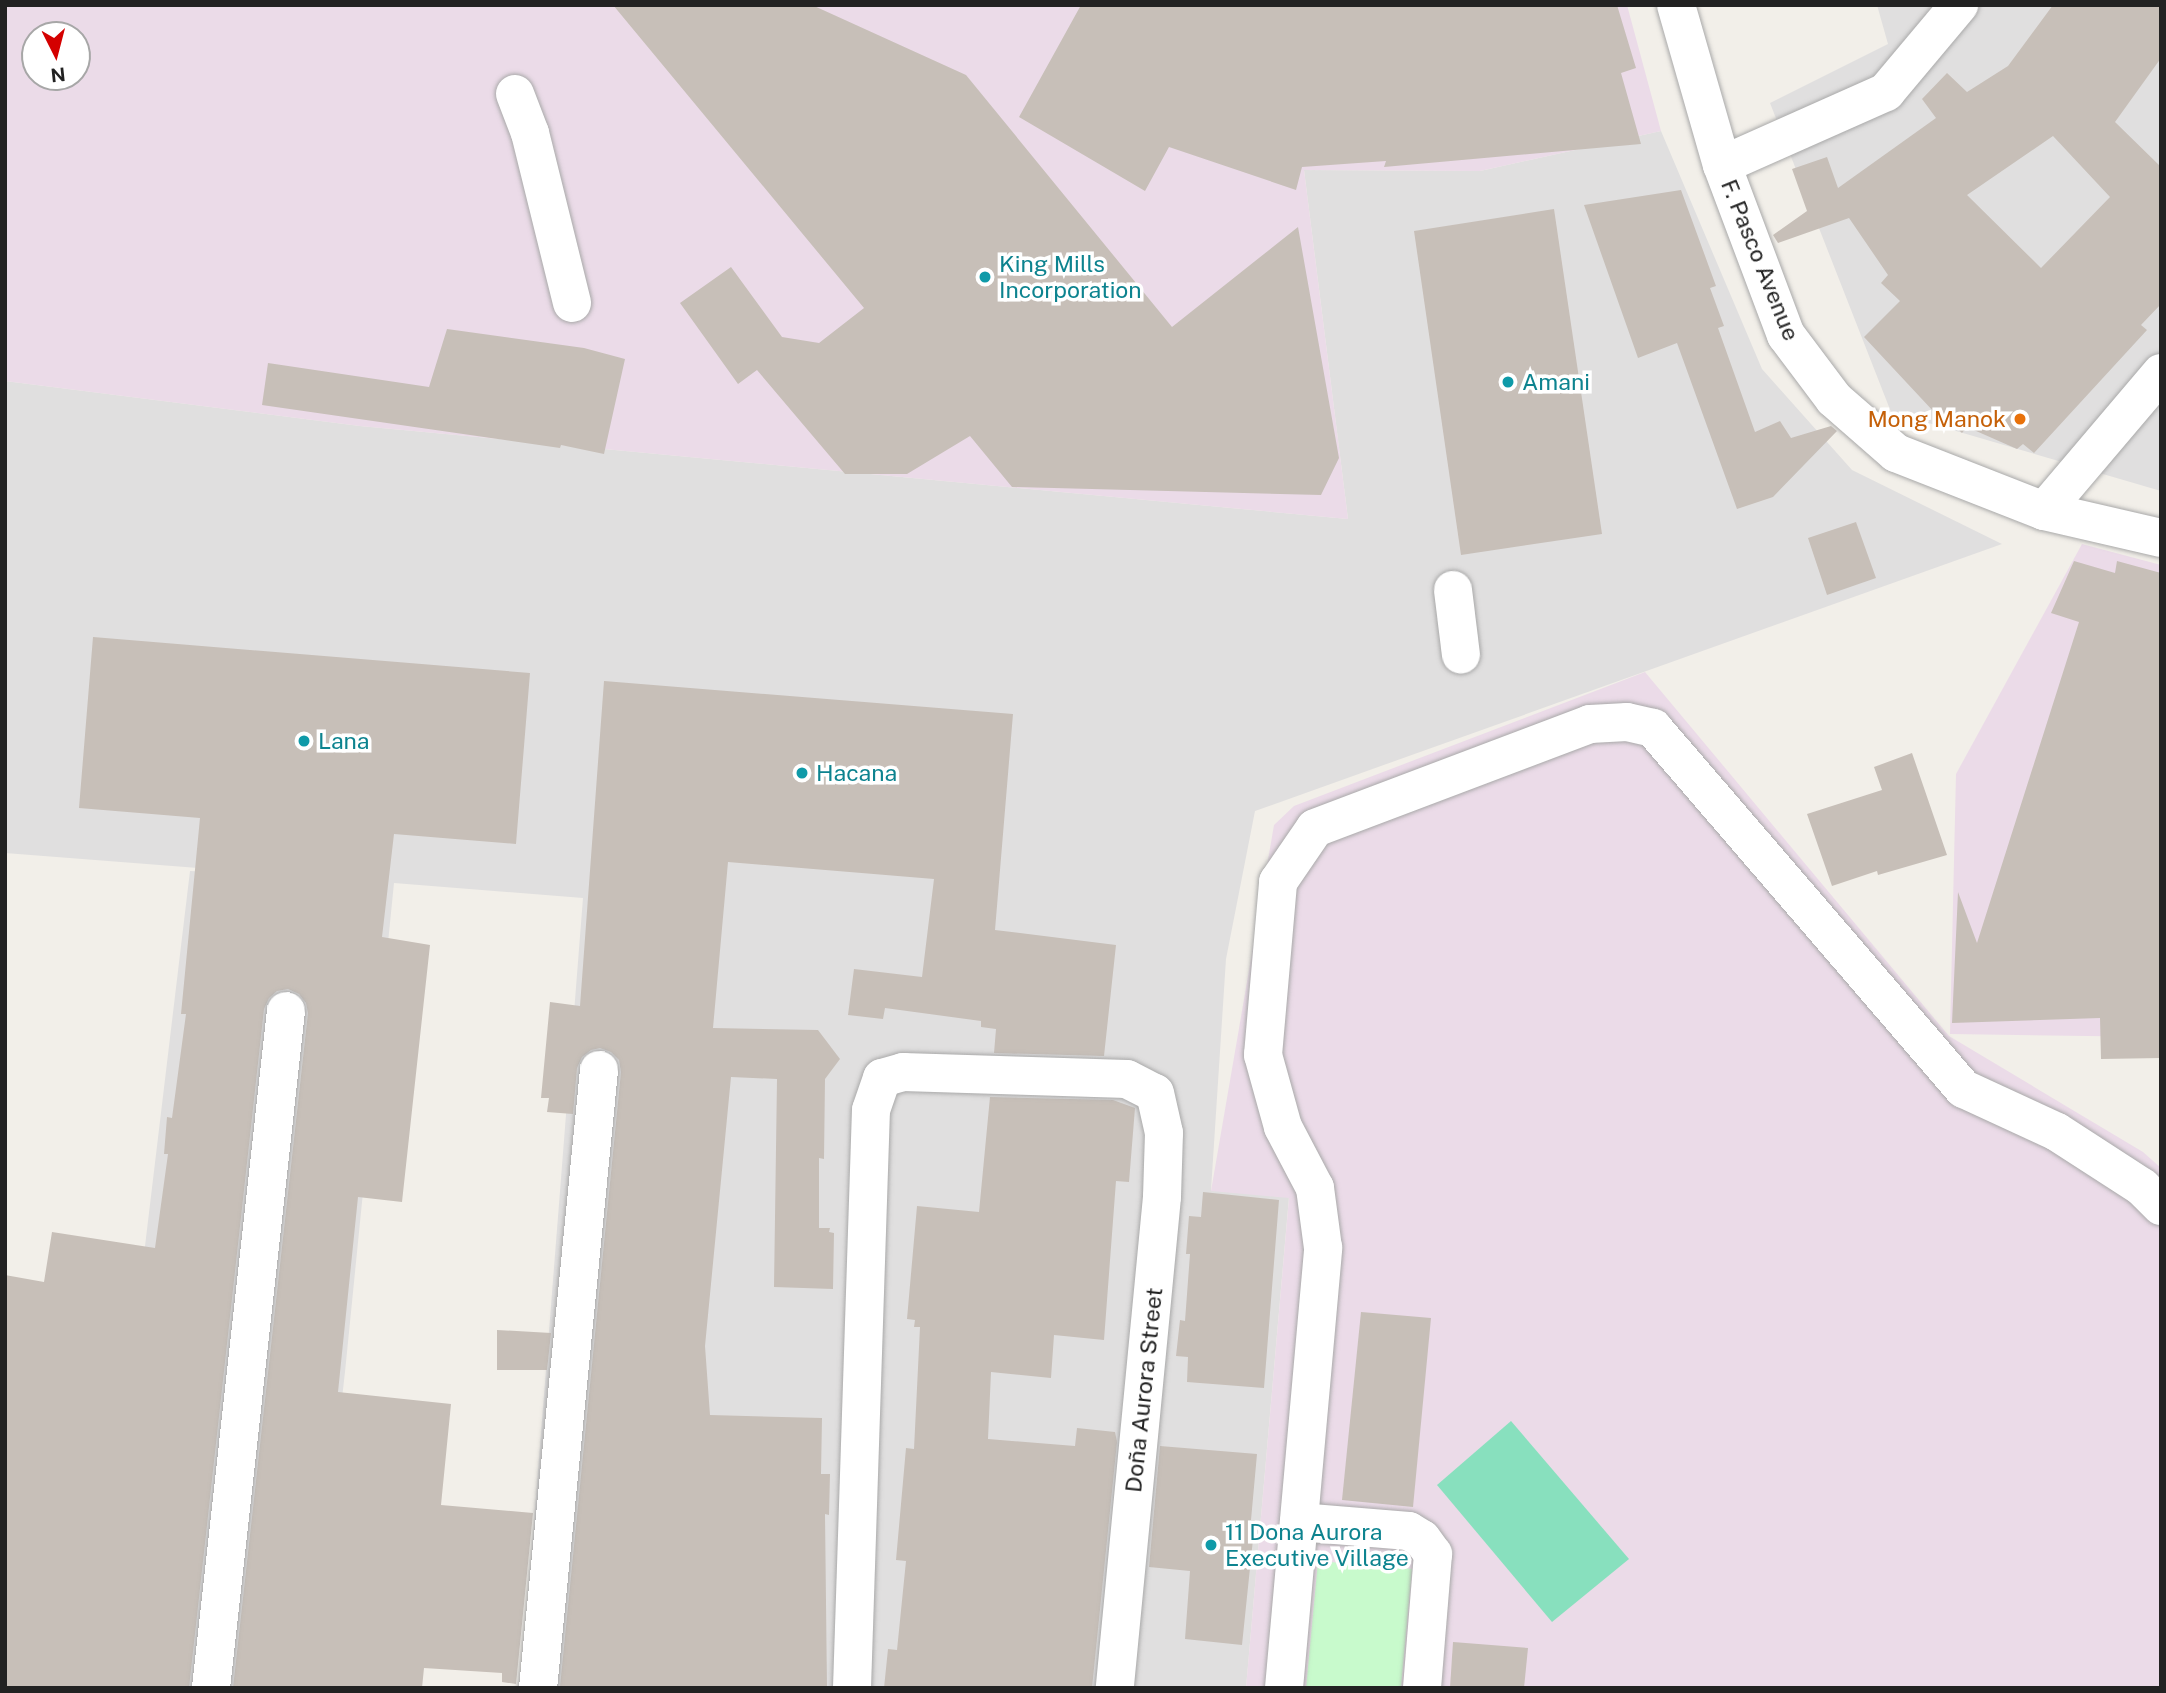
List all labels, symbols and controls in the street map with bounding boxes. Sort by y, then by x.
north arrow [21,21,91,91]
text: N [49,63,67,87]
street label: F. Pasco Avenue [1715,175,1805,345]
place label: King Mills Incorporation [999,250,1142,304]
marker: King Mills Incorporation [977,269,993,285]
place label: Amani [1522,368,1590,396]
marker: Amani [1500,374,1516,390]
place label: Mong Manok [1867,405,2006,433]
marker: Mong Manok [2012,411,2028,427]
place label: Lana [318,727,370,755]
marker: Lana [296,733,312,749]
place label: Hacana [816,759,897,787]
marker: Hacana [794,765,810,781]
street label: Doña Aurora Street [1120,1286,1168,1494]
place label: 11 Dona Aurora Executive Village [1225,1518,1410,1572]
marker: 11 Dona Aurora Executive Village [1203,1537,1219,1553]

